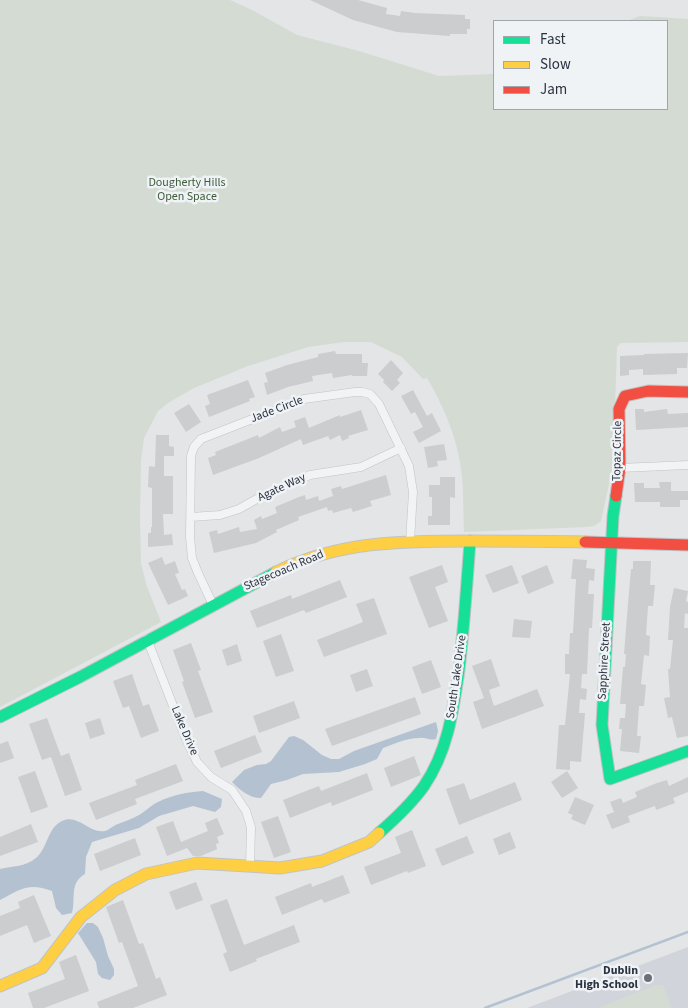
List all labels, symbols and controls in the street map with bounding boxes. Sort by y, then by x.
legend [493,20,668,110]
text: Fast [540,29,566,50]
text: Slow [540,54,571,75]
text: Jam [540,79,567,100]
park label: Dougherty Hills Open Space [148,176,226,204]
street label: Jade Circle [249,393,305,427]
street label: Topaz Circle [610,421,626,481]
street label: Agate Way [256,471,308,505]
street label: Stagecoach Road [242,548,326,594]
street label: Sapphire Street [596,622,614,700]
street label: South Lake Drive [444,634,470,720]
street label: Lake Drive [167,704,201,758]
place label: Dublin High School [575,964,638,992]
marker: Dublin High School [642,972,654,984]

